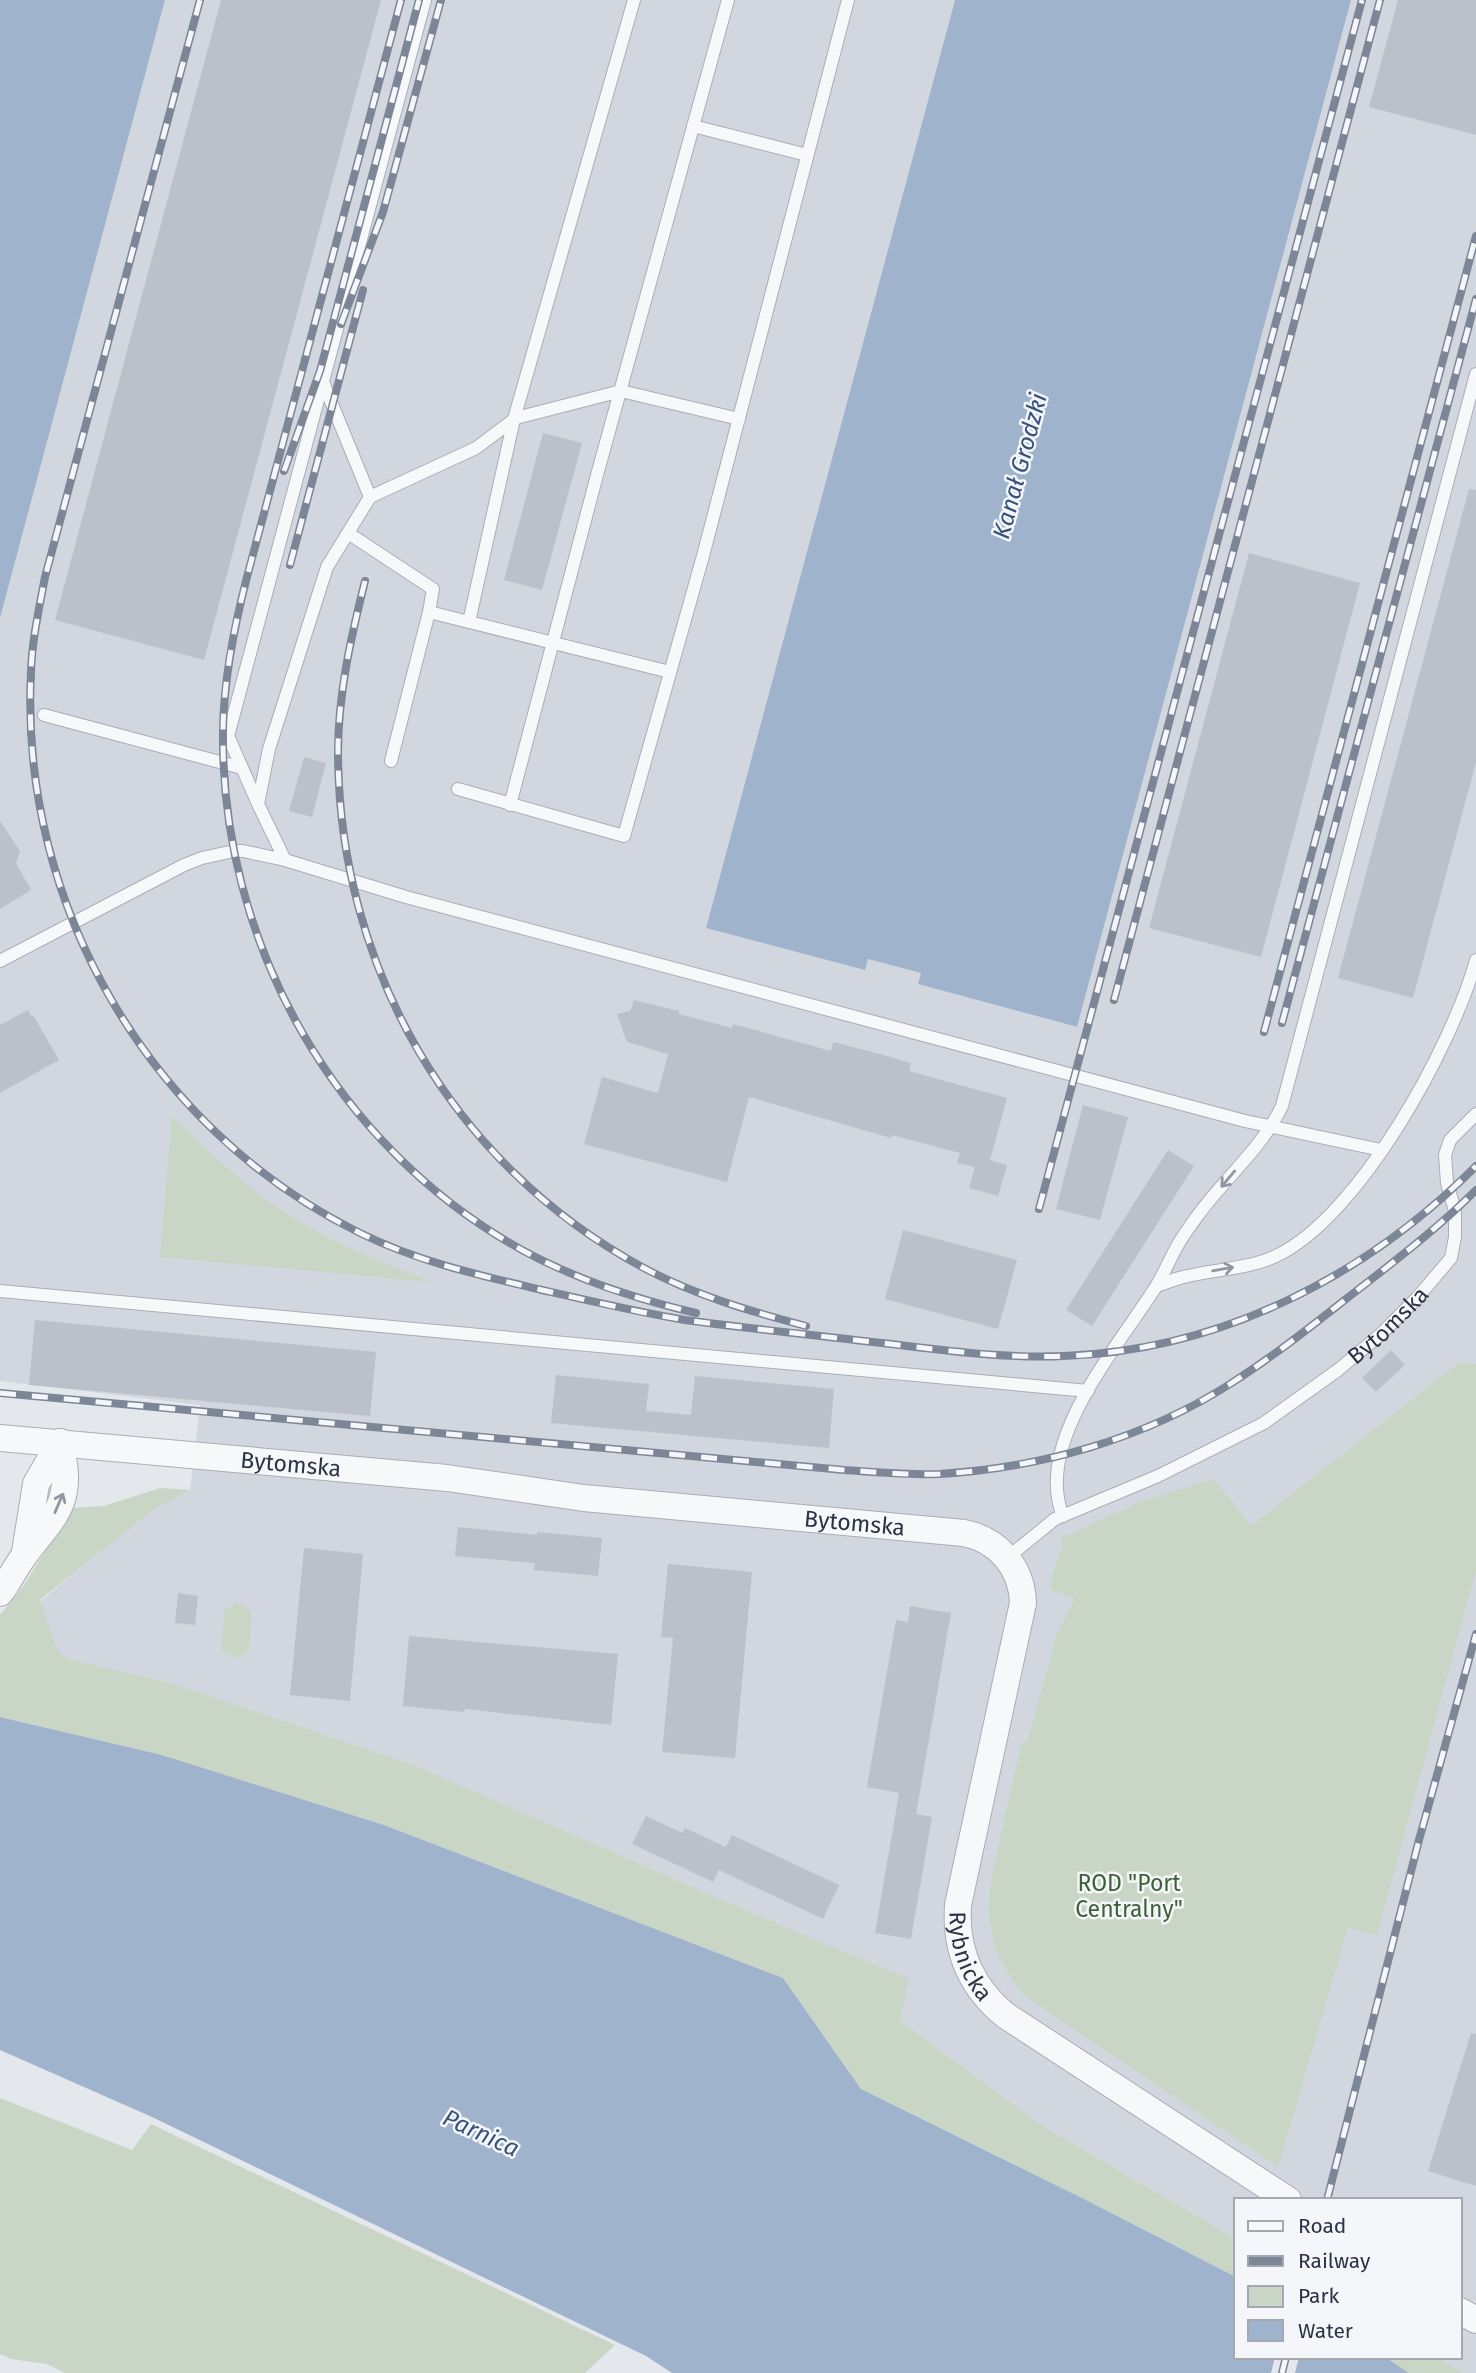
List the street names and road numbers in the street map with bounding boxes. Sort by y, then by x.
street label: Bytomska [1342,1281,1435,1370]
street label: Bytomska [239,1446,342,1482]
street label: Bytomska [803,1504,906,1542]
street label: Rybnicka [944,1911,998,2007]

